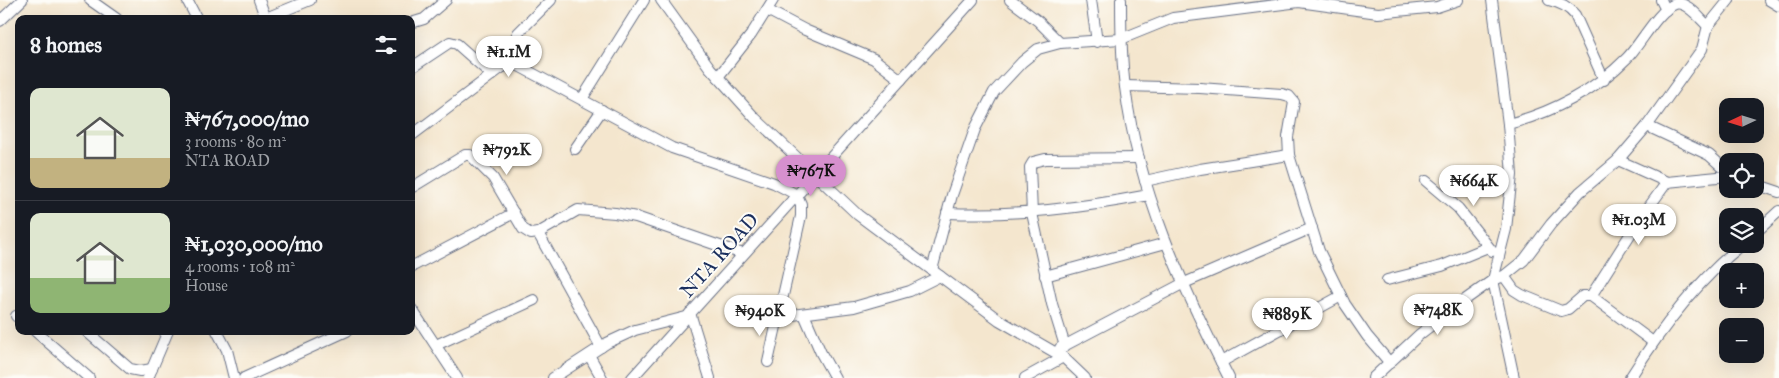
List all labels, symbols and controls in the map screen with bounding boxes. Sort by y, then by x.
icon: filters [372,31,400,59]
text: 8 homes [30,32,102,58]
pin: ₦1.1M [474,36,544,78]
text: ₦1.1M [487,42,531,61]
north arrow [1719,98,1764,142]
map controls [1719,98,1764,363]
text: ₦767,000/mo [185,106,309,132]
icon: home [70,108,130,168]
text: 3 rooms · 80 m² [185,132,286,151]
pin: ₦792K [472,134,542,176]
text: ₦792K [483,140,531,159]
text: NTA ROAD [185,151,270,170]
button: locate [1719,153,1764,198]
pin: ₦767K [776,154,846,197]
text: ₦767K [787,161,835,180]
pin: ₦664K [1439,164,1509,207]
text: ₦664K [1450,171,1498,190]
pin: ₦1.03M [1598,204,1680,246]
street label: NTA ROAD [675,208,763,302]
button: layers [1719,208,1764,253]
text: ₦1.03M [1612,210,1666,229]
text: ₦1,030,000/mo [185,231,323,257]
icon: home [70,233,130,293]
text: 4 rooms · 108 m² [185,257,295,276]
button: + [1719,263,1764,308]
text: House [185,276,228,295]
pin: ₦940K [725,294,795,337]
pin: ₦748K [1403,294,1473,336]
pin: ₦889K [1252,298,1322,340]
text: ₦748K [1414,300,1462,319]
text: ₦940K [735,301,785,320]
text: ₦889K [1263,304,1311,323]
button: − [1719,318,1764,363]

